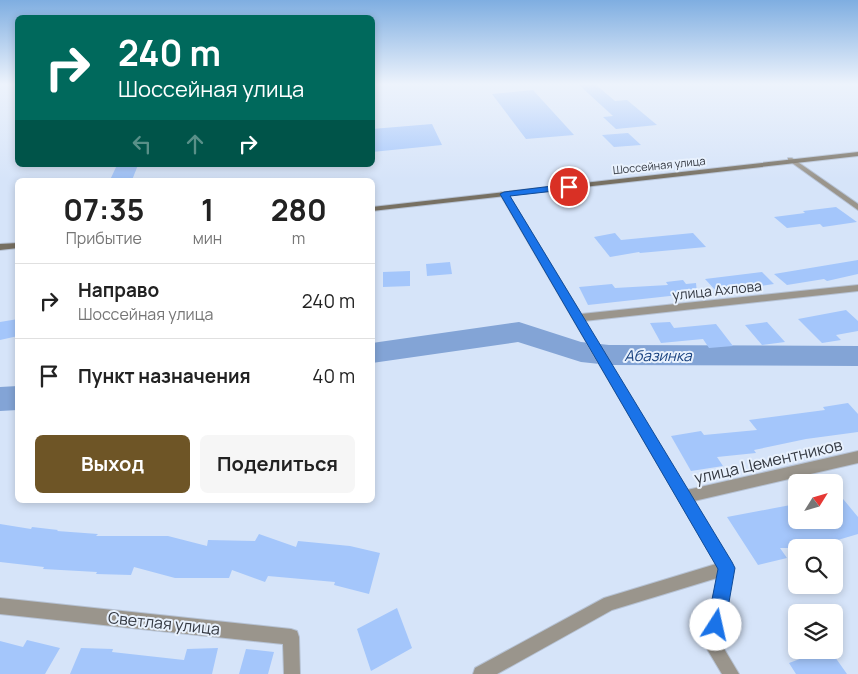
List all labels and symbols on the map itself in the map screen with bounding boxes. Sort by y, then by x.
street label: Шоссейная улица [612,153,706,177]
pin [548,166,590,208]
street label: улица Ахлова [671,276,763,304]
water label: Абазинка [624,345,692,366]
street label: улица Цементников [692,433,845,489]
north arrow [788,474,842,529]
position arrow [689,598,741,650]
street label: Светлая улица [107,606,221,640]

